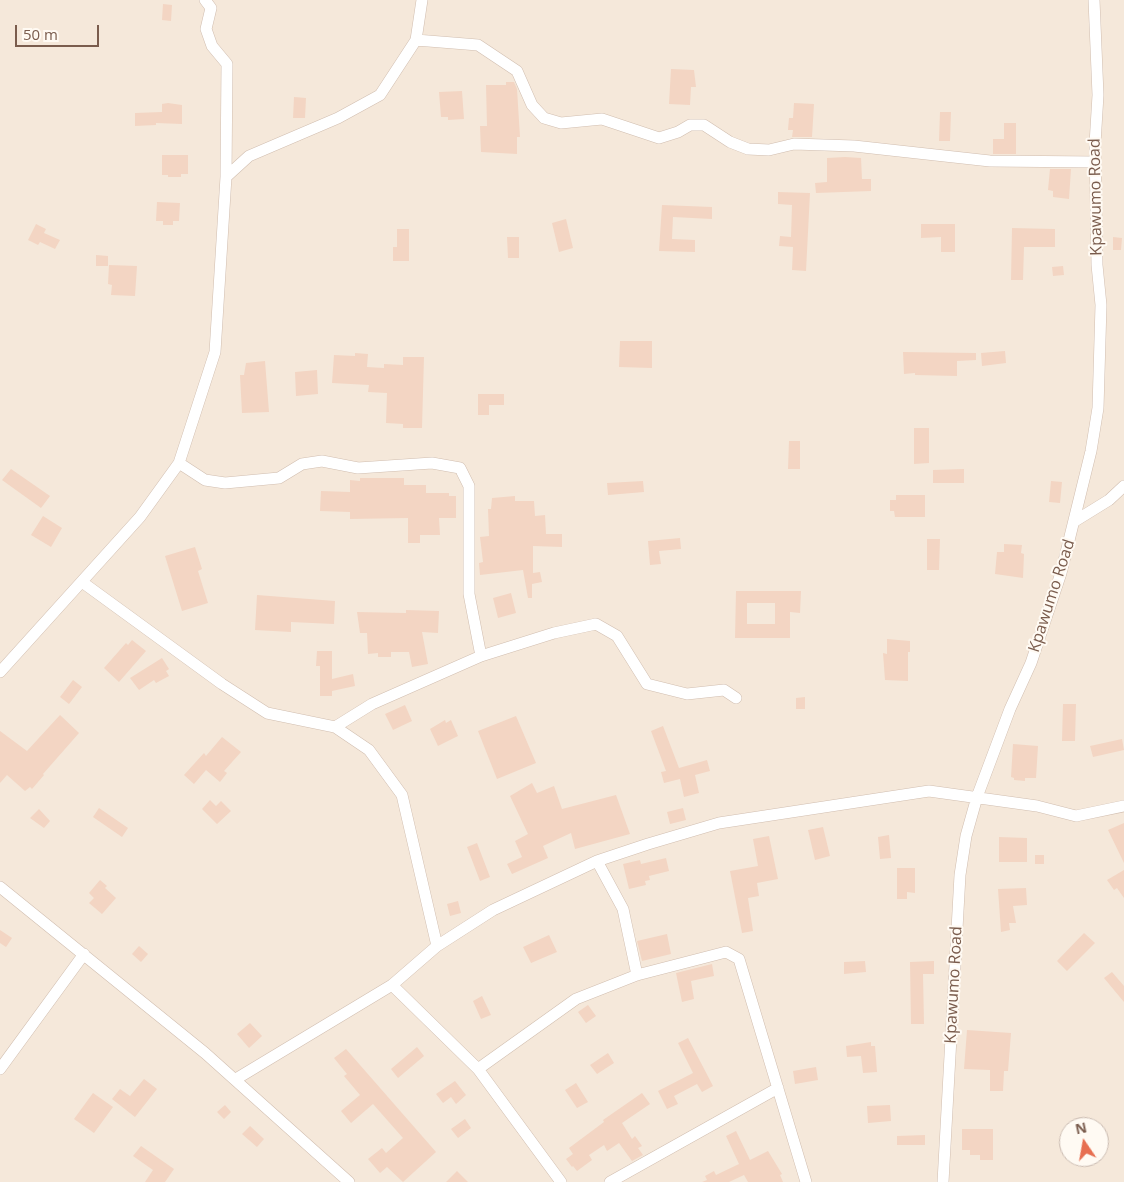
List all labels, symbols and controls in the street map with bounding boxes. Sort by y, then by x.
scale bar [18,15,101,47]
text: 50 m [23,24,58,44]
street label: Kpawumo Road [1085,138,1107,256]
street label: Kpawumo Road [1025,537,1079,655]
street label: Kpawumo Road [941,926,967,1044]
north arrow [1059,1117,1109,1167]
text: N [1073,1117,1089,1138]

